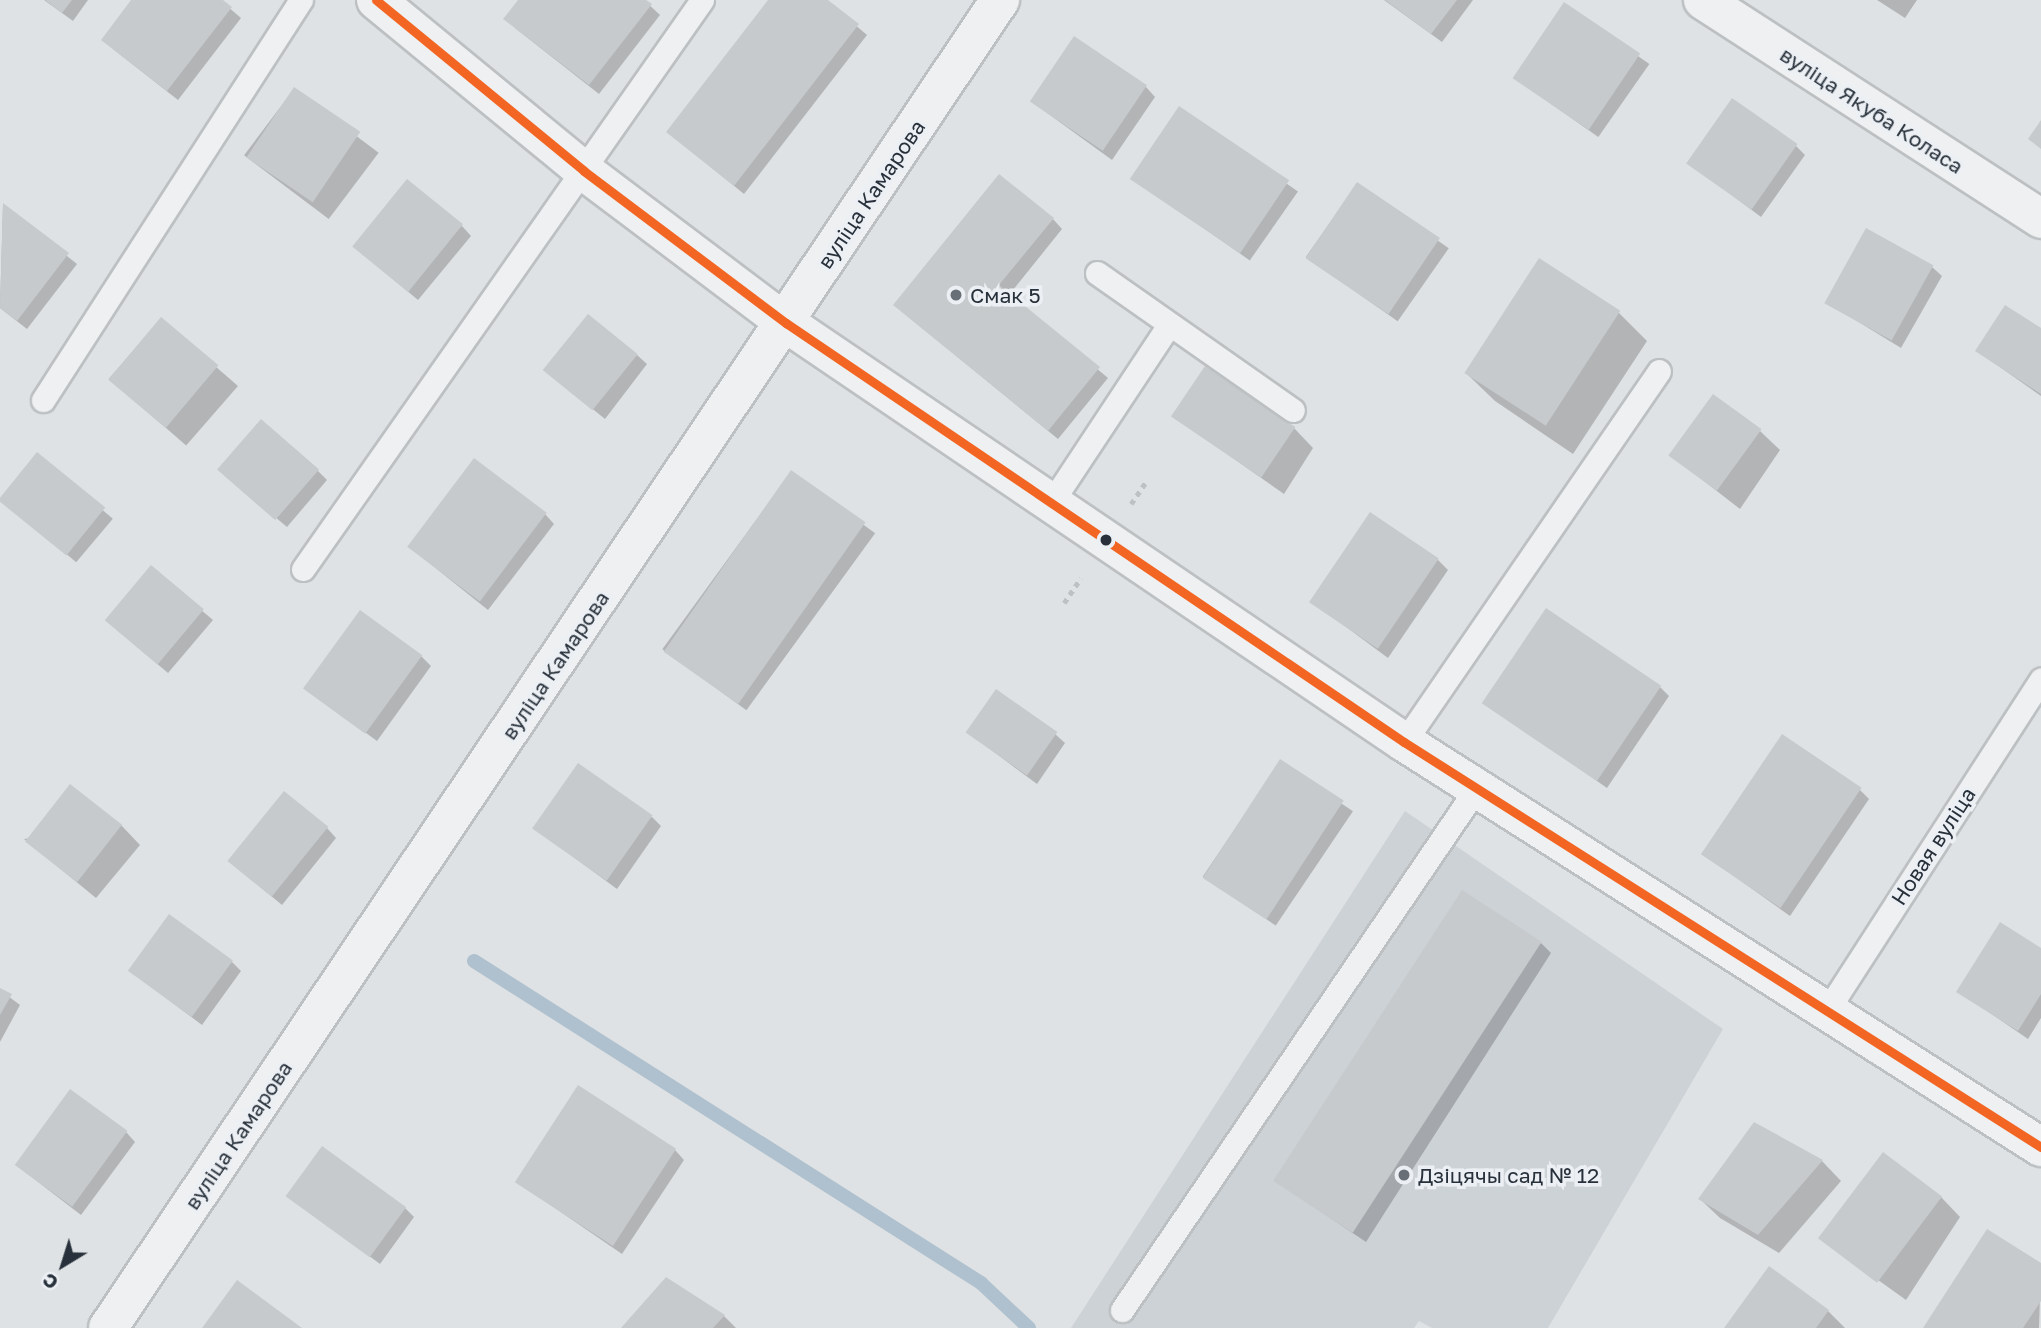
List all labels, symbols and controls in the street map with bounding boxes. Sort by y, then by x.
street label: вуліца Якуба Коласа [1776,41,1968,179]
street label: вуліца Камарова [812,115,930,273]
place label: Смак 5 [970,282,1041,308]
marker: Смак 5 [948,287,964,303]
unlabelled marker [1099,533,1113,547]
street label: вуліца Камарова [496,586,614,744]
street label: Новая вуліца [1886,782,1980,910]
street label: вуліца Камарова [179,1056,297,1214]
place label: Дзіцячы сад № 12 [1418,1162,1599,1188]
marker: Дзіцячы сад № 12 [1396,1167,1412,1183]
north arrow [28,1230,98,1300]
text: С [37,1269,62,1295]

